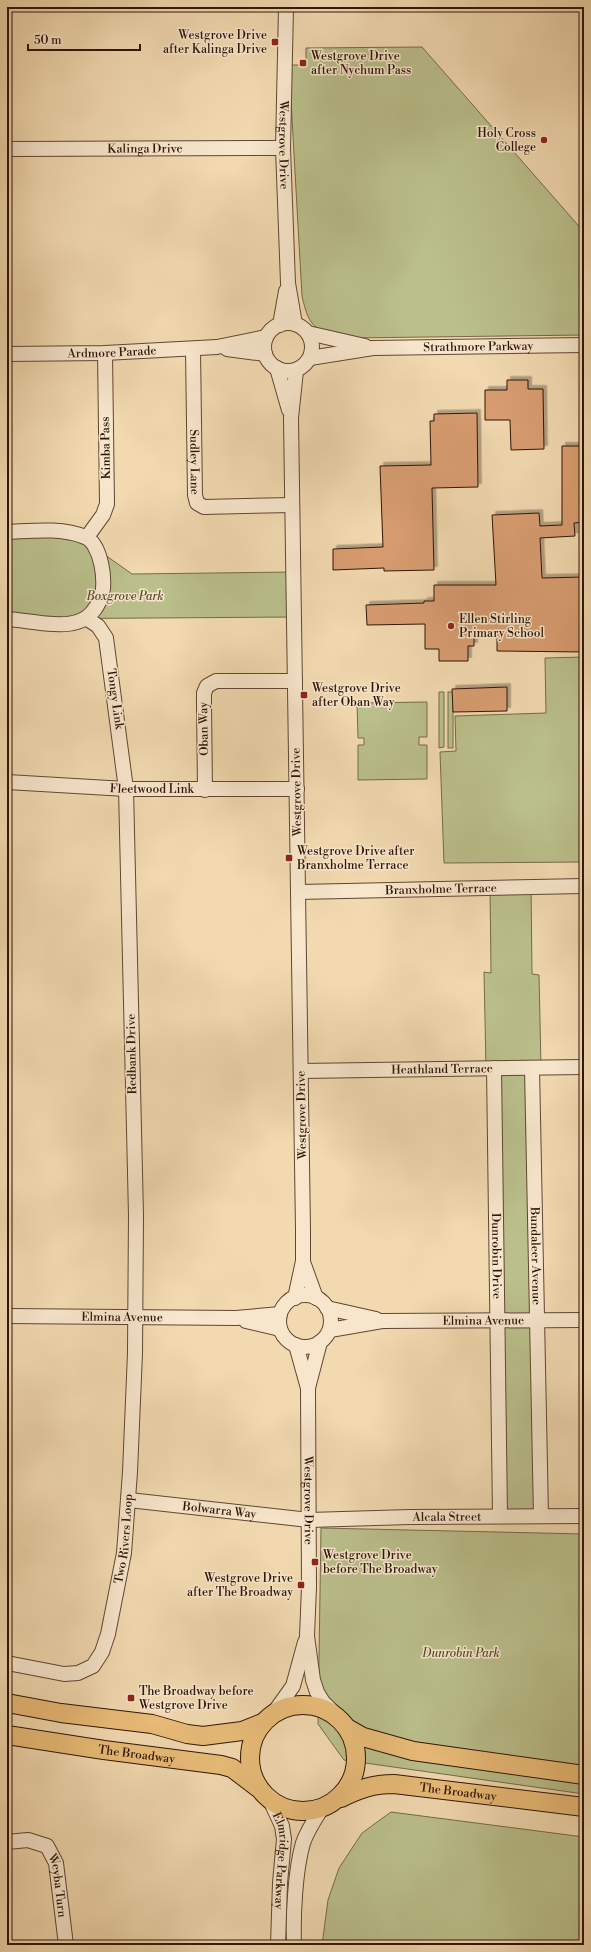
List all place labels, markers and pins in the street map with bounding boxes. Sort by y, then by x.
place label: Westgrove Drive after Kalinga Drive [163,28,267,57]
marker: Westgrove Drive after Kalinga Drive [270,37,280,47]
place label: Westgrove Drive after Nychum Pass [310,49,411,78]
marker: Westgrove Drive after Nychum Pass [298,58,308,68]
place label: Holy Cross College [477,126,536,155]
marker: Holy Cross College [539,135,549,145]
place label: Ellen Stirling Primary School [459,612,545,641]
marker: Ellen Stirling Primary School [446,621,456,631]
place label: Westgrove Drive after Oban Way [311,681,401,710]
marker: Westgrove Drive after Oban Way [299,690,309,700]
place label: Westgrove Drive after Branxholme Terrace [296,844,414,873]
marker: Westgrove Drive after Branxholme Terrace [284,853,294,863]
place label: Westgrove Drive before The Broadway [322,1548,438,1577]
marker: Westgrove Drive before The Broadway [310,1557,320,1567]
place label: Westgrove Drive after The Broadway [187,1571,293,1600]
marker: Westgrove Drive after The Broadway [296,1580,306,1590]
place label: The Broadway before Westgrove Drive [138,1684,254,1713]
marker: The Broadway before Westgrove Drive [126,1693,136,1703]

